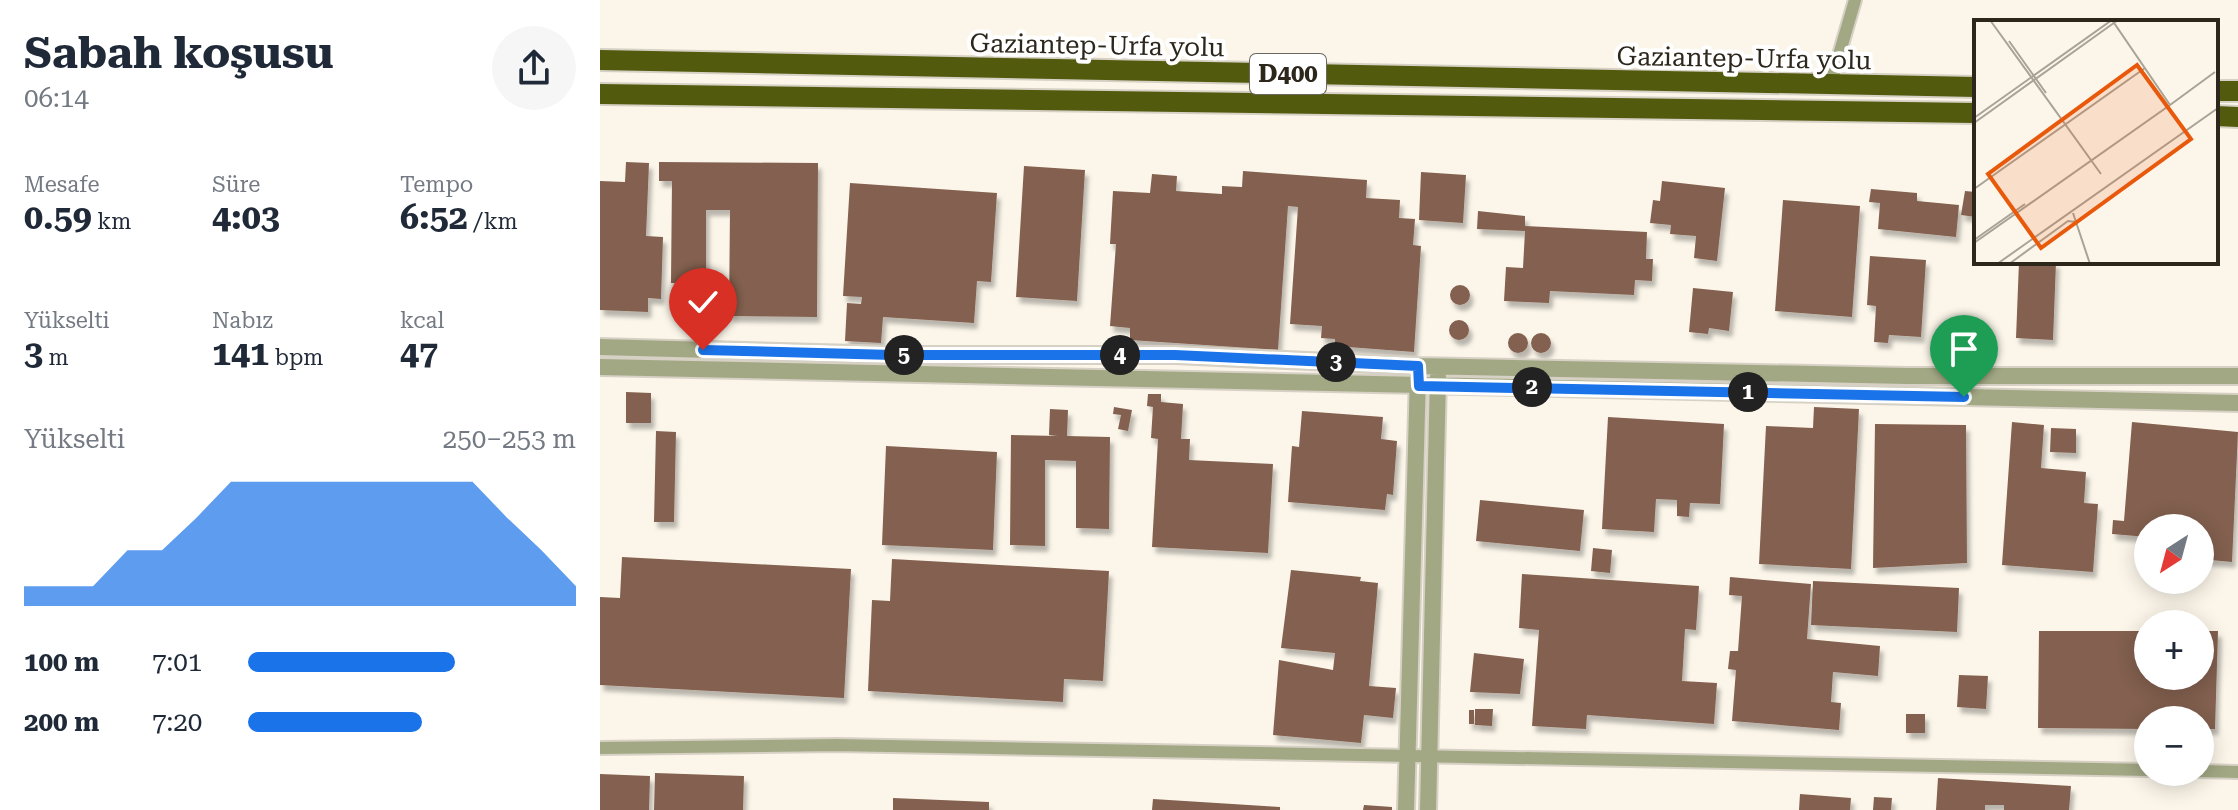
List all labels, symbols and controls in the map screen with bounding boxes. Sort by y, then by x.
inset map [1974,20,2218,264]
button: share [492,26,576,110]
text: Sabah koşusu [24,27,333,79]
street label: Gaziantep-Urfa yolu [969,28,1225,62]
street label: Gaziantep-Urfa yolu [1616,41,1872,75]
road number: D400 [1250,54,1326,94]
text: 06:14 [24,83,89,113]
text: Mesafe [24,172,100,197]
text: Süre [212,172,260,197]
text: Tempo [400,172,473,197]
text: 0.59 [24,197,92,237]
text: 4:03 [212,197,280,237]
text: 6:52 [400,197,468,237]
text: km [92,209,131,234]
text: /km [468,209,518,234]
pin [669,268,737,350]
icon: check [681,280,725,324]
text: Yükselti [24,308,110,333]
text: Nabız [212,308,273,333]
text: kcal [400,308,444,333]
pin [1930,315,1998,397]
icon: arrive [1942,327,1986,371]
text: 3 [24,333,43,373]
text: 141 [212,333,269,373]
text: 47 [400,333,438,373]
pin: 5 [884,335,924,375]
pin: 4 [1100,335,1140,375]
text: 5 [898,342,910,367]
text: 4 [1114,342,1126,367]
pin: 3 [1316,342,1356,382]
text: m [43,345,69,370]
text: bpm [269,345,323,370]
text: 3 [1330,349,1342,374]
pin: 2 [1512,367,1552,407]
pin: 1 [1728,372,1768,412]
text: 2 [1526,374,1538,399]
text: 1 [1742,379,1754,404]
text: Yükselti [24,424,125,454]
text: 250–253 m [443,424,576,454]
north arrow [2134,514,2214,594]
map controls [2134,514,2214,786]
button: + [2134,610,2214,690]
text: 100 m [24,647,99,677]
text: 7:01 [152,647,202,677]
button: − [2134,706,2214,786]
text: 200 m [24,707,99,737]
text: 7:20 [152,707,202,737]

